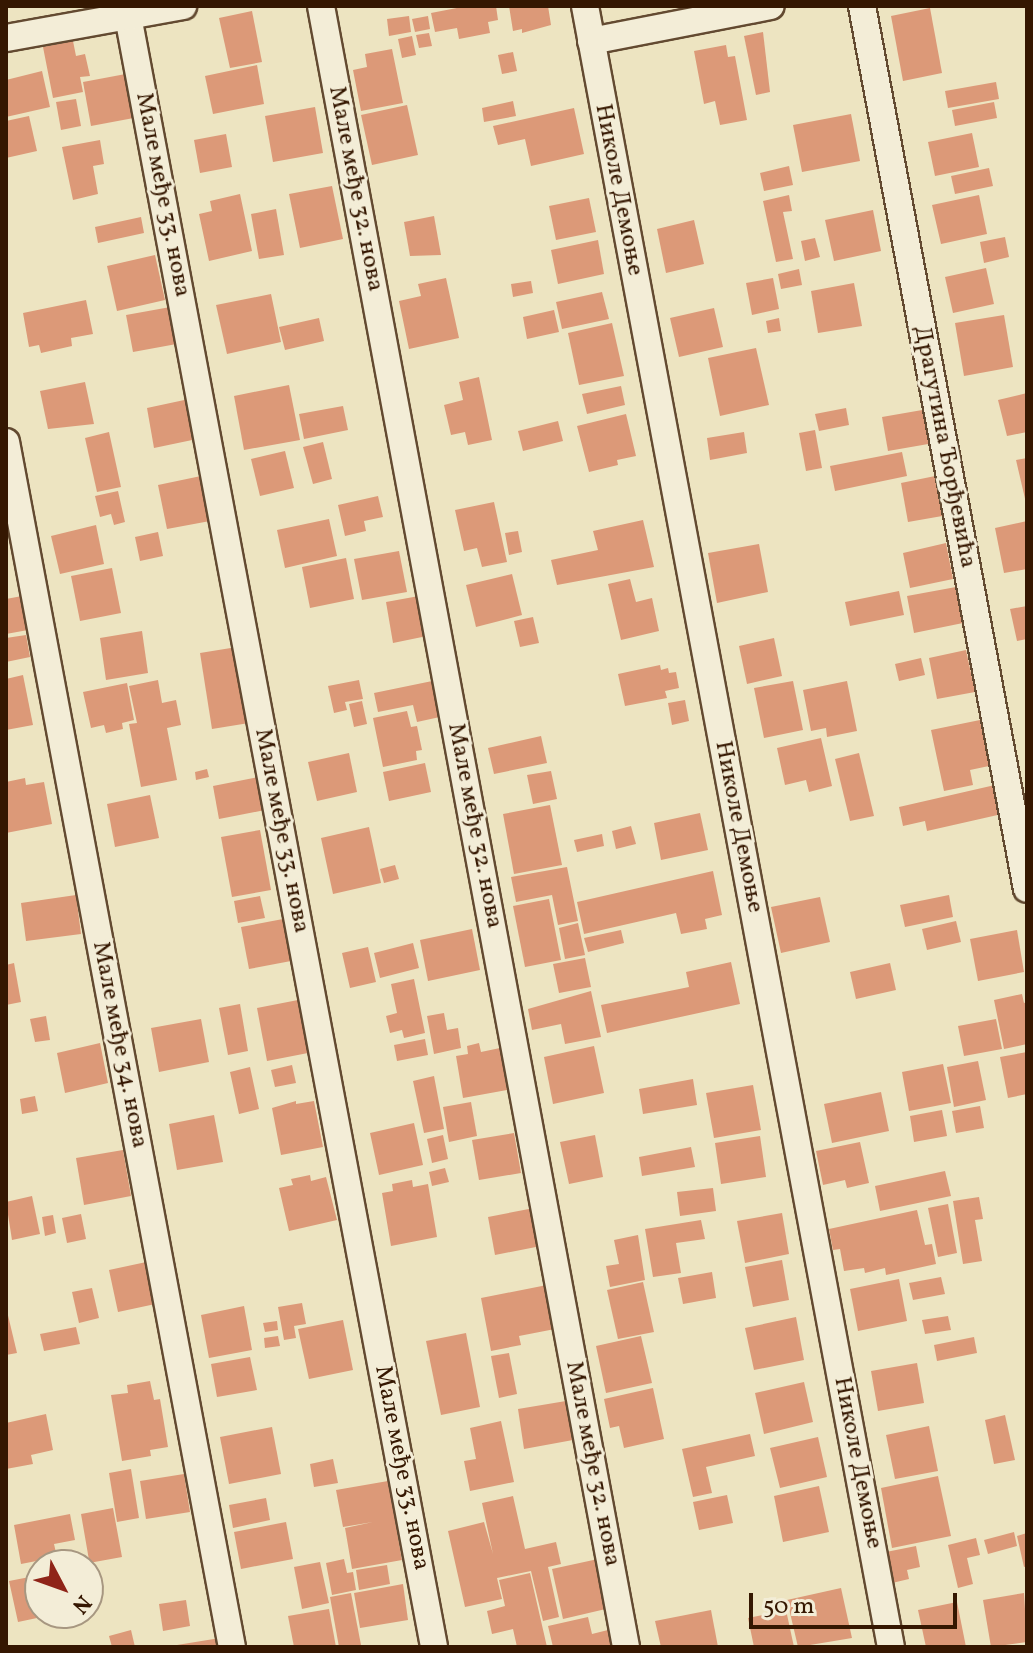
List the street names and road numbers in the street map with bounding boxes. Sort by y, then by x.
street label: Мале међе 32. нова [321,84,389,294]
street label: Мале међе 33. нова [128,90,196,300]
street label: Николе Демоње [587,102,649,278]
street label: Драгутина Ђорђевића [906,323,982,571]
street label: Мале међе 32. нова [440,721,508,931]
street label: Мале међе 33. нова [247,726,315,936]
street label: Николе Демоње [707,739,769,915]
street label: Мале међе 34. нова [85,939,153,1151]
street label: Мале међе 32. нова [558,1359,626,1569]
street label: Мале међе 33. нова [367,1363,435,1573]
street label: Николе Демоње [826,1375,888,1551]

